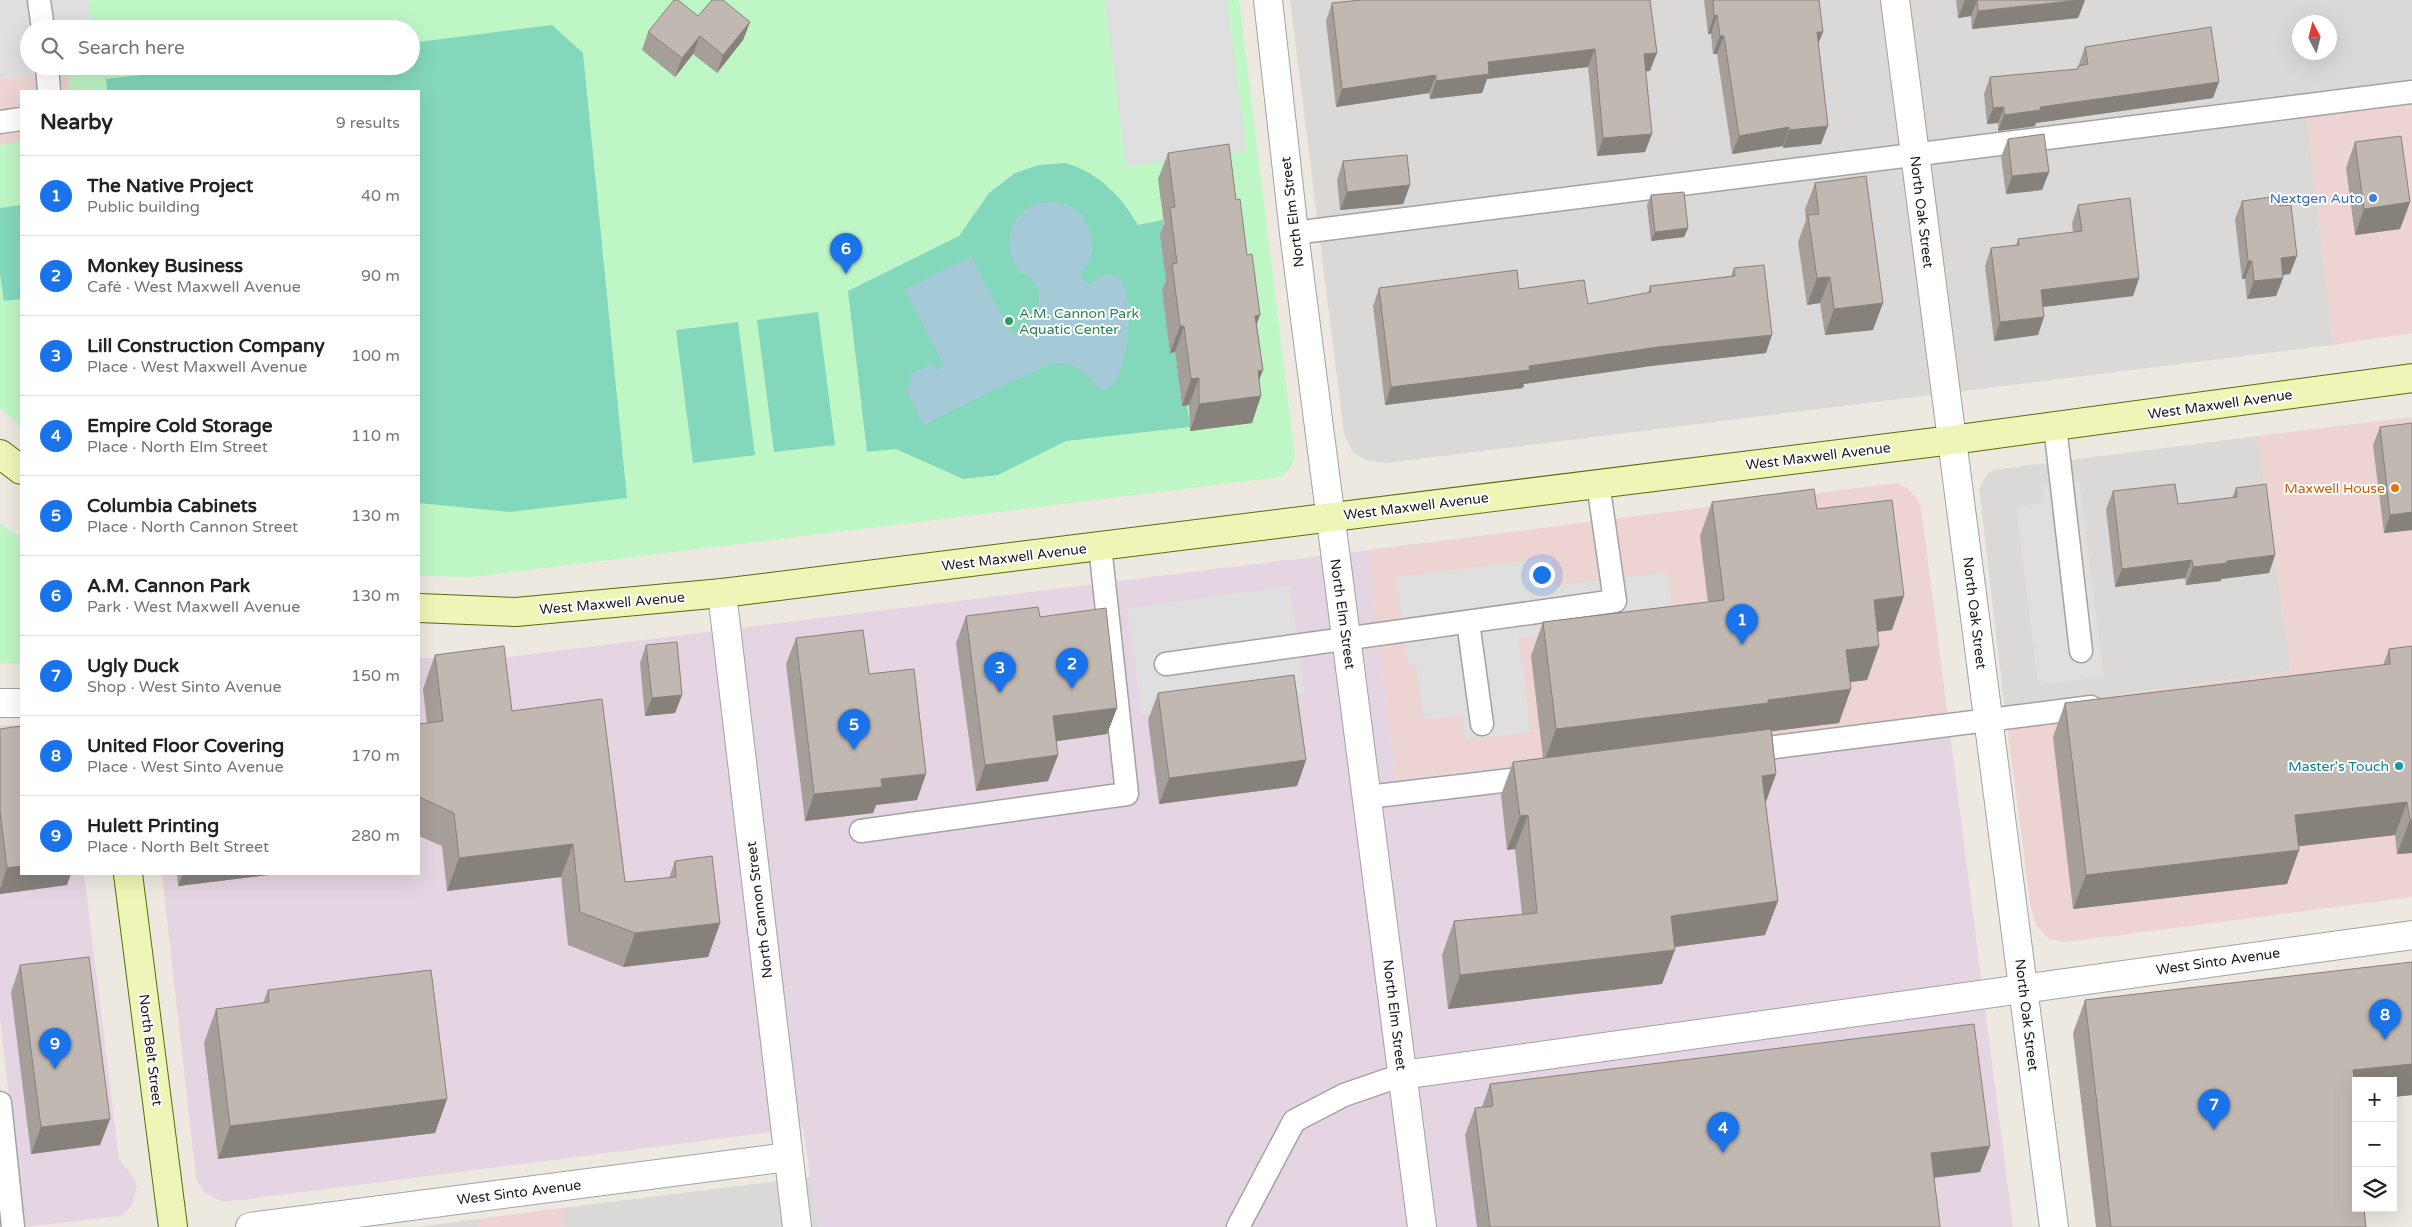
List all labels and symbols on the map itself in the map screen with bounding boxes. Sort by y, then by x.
north arrow [2292,15,2337,60]
street label: North Elm Street [1277,155,1308,268]
street label: North Oak Street [1906,155,1937,270]
place label: Nextgen Auto [2270,190,2363,207]
marker: Nextgen Auto [2367,192,2379,204]
pin: 6 [830,233,862,274]
place label: A.M. Cannon Park Aquatic Center [1019,305,1139,338]
marker: A.M. Cannon Park Aquatic Center [1003,315,1015,327]
street label: West Maxwell Avenue [2147,386,2294,423]
street label: West Maxwell Avenue [1745,439,1892,474]
place label: Maxwell House [2284,480,2385,497]
marker: Maxwell House [2389,482,2401,494]
street label: West Maxwell Avenue [1343,489,1490,524]
street label: West Maxwell Avenue [941,540,1088,575]
street label: North Oak Street [1959,556,1990,671]
street label: North Elm Street [1326,558,1359,671]
your location [1529,562,1555,588]
street label: West Maxwell Avenue [539,589,686,618]
pin: 1 [1726,604,1758,645]
pin: 2 [1056,648,1088,689]
pin: 3 [984,652,1016,693]
pin: 5 [838,709,870,750]
place label: Master's Touch [2288,758,2389,775]
marker: Master's Touch [2393,760,2405,772]
street label: North Cannon Street [743,840,776,979]
street label: West Sinto Avenue [2155,944,2281,979]
street label: North Oak Street [2011,958,2042,1073]
street label: North Elm Street [1379,959,1410,1072]
street label: North Belt Street [135,993,166,1108]
pin: 8 [2369,999,2401,1040]
pin: 9 [39,1028,71,1069]
pin: 7 [2198,1089,2230,1130]
pin: 4 [1707,1112,1739,1153]
street label: West Sinto Avenue [456,1176,582,1209]

